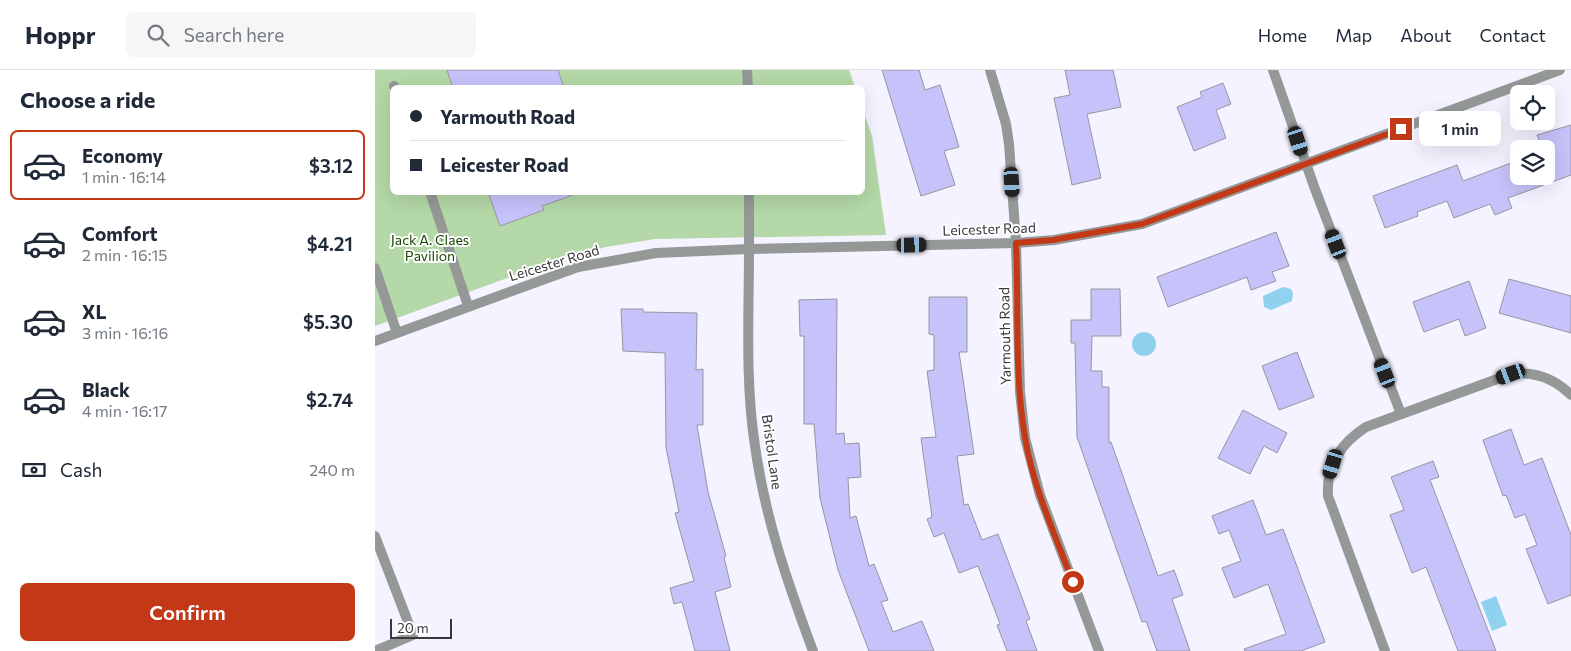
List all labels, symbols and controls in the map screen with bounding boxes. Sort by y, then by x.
search box [126,12,476,57]
text: Hoppr [25,20,96,49]
icon: search [144,21,172,49]
text: Search here [184,23,284,46]
text: Home [1258,24,1307,46]
text: Map [1335,24,1372,46]
text: About [1400,24,1452,46]
text: Contact [1480,24,1546,46]
map controls [1510,85,1555,185]
button: locate [1510,85,1555,130]
text: Choose a ride [20,86,155,113]
text: Yarmouth Road [440,105,575,128]
callout: 1 min [1419,112,1501,146]
route end [1390,118,1412,140]
text: 1 min [1441,119,1479,138]
car [1286,124,1309,158]
button: layers [1510,140,1555,185]
icon: car [22,143,67,188]
text: Economy [82,144,163,167]
text: Leicester Road [440,153,569,176]
text: $3.12 [309,154,353,177]
text: 1 min · 16:14 [82,167,166,186]
car [1003,167,1020,197]
street label: Leicester Road [942,218,1036,239]
icon: car [22,221,67,266]
text: Comfort [82,222,158,245]
car [1323,227,1348,261]
park label: Jack A. Claes Pavilion [391,231,469,264]
text: $4.21 [307,232,353,255]
car [896,237,927,253]
street label: Leicester Road [507,241,601,284]
text: 2 min · 16:15 [82,245,167,264]
street label: Yarmouth Road [995,287,1014,385]
icon: car [22,299,67,344]
text: XL [82,300,107,323]
text: $5.30 [303,310,353,333]
text: 3 min · 16:16 [82,323,168,342]
car [1372,356,1397,390]
car [1494,362,1527,386]
icon: car [22,377,67,422]
text: Black [82,378,130,401]
text: $2.74 [306,388,353,411]
text: 4 min · 16:17 [82,401,167,420]
street label: Bristol Lane [759,413,786,491]
car [1321,447,1344,481]
icon: cash [20,456,48,484]
text: Cash [60,458,102,481]
text: 240 m [309,460,355,479]
route start [1062,571,1084,593]
button: Confirm [20,583,355,641]
scale bar [390,616,453,639]
text: 20 m [397,619,429,636]

